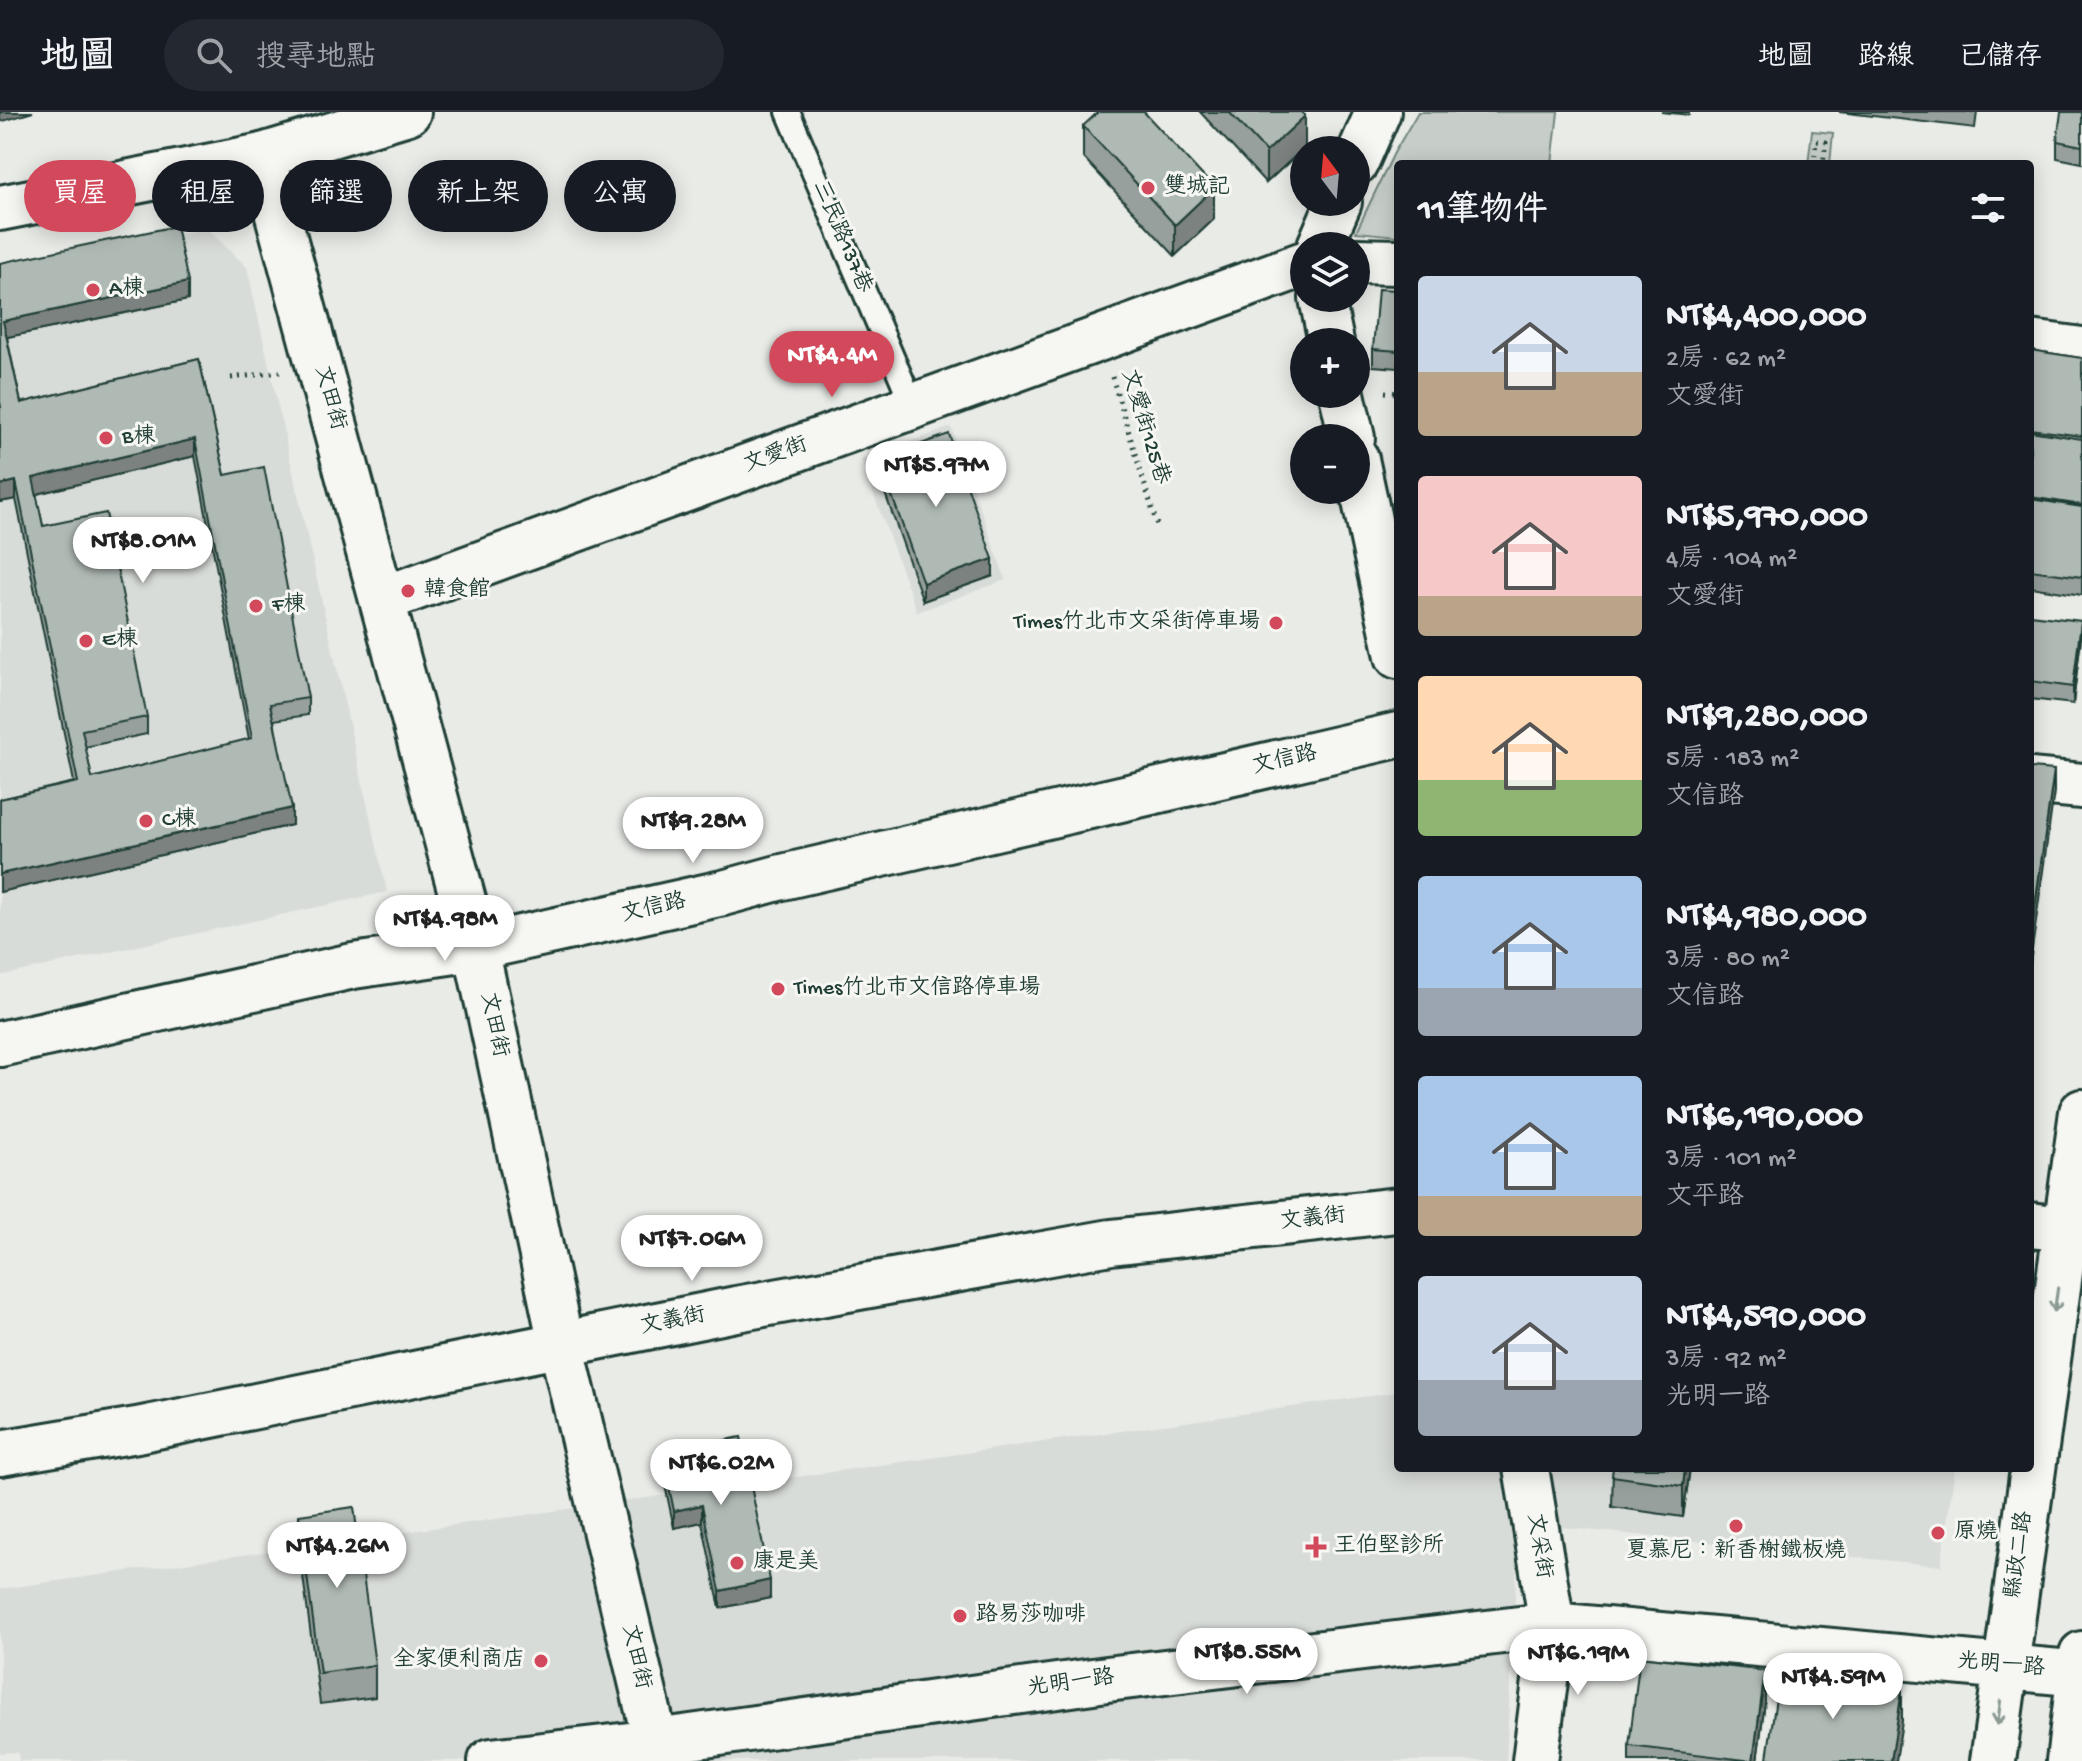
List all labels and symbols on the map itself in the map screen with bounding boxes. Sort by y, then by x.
north arrow [1290,136,1370,216]
place label: 雙城記 [1164,173,1230,201]
street label: 三民路137巷 [806,176,878,297]
marker: 雙城記 [1139,179,1157,197]
place label: A棟 [109,275,144,303]
marker: A棟 [84,281,102,299]
pin: NT$4.4M [758,331,906,399]
street label: 文田街 [308,362,351,433]
street label: 文愛街125巷 [1114,366,1176,488]
place label: B棟 [121,423,155,451]
marker: B棟 [97,429,115,447]
street label: 文愛街 [740,431,811,480]
pin: NT$5.97M [853,441,1019,509]
pin: NT$8.01M [60,517,226,585]
place label: 韓食館 [424,576,490,604]
marker: 韓食館 [399,582,417,600]
place label: F棟 [271,591,305,619]
marker: F棟 [247,597,265,615]
place label: Times竹北市文采街停車場 [1012,608,1260,636]
marker: Times竹北市文采街停車場 [1267,614,1285,632]
place label: E棟 [102,626,138,654]
marker: E棟 [77,632,95,650]
street label: 文信路 [1249,739,1320,781]
pin: NT$9.28M [610,797,776,865]
place label: C棟 [162,806,196,834]
marker: C棟 [137,812,155,830]
street label: 文信路 [618,887,689,929]
pin: NT$4.98M [362,895,528,963]
place label: Times竹北市文信路停車場 [792,974,1040,1002]
marker: Times竹北市文信路停車場 [769,980,787,998]
street label: 文田街 [473,990,514,1060]
street label: 文義街 [1279,1202,1347,1236]
pin: NT$7.06M [609,1215,775,1283]
one-way arrow [2048,1287,2063,1313]
street label: 文義街 [638,1301,708,1341]
pin: NT$6.02M [638,1439,804,1507]
street label: 縣政二路 [1999,1509,2039,1600]
street label: 文采街 [1520,1511,1557,1581]
marker: 夏慕尼：新香榭鐵板燒 [1727,1517,1745,1535]
place label: 原燒 [1954,1519,1998,1546]
pin: NT$4.26M [254,1522,420,1590]
marker: 原燒 [1929,1524,1947,1542]
place label: 王伯堅診所 [1334,1533,1444,1560]
marker: 王伯堅診所 [1305,1536,1327,1558]
place label: 夏慕尼：新香榭鐵板燒 [1626,1537,1846,1565]
place label: 康是美 [753,1549,819,1576]
marker: 康是美 [728,1554,746,1572]
place label: 路易莎咖啡 [976,1601,1086,1629]
marker: 路易莎咖啡 [951,1607,969,1625]
street label: 文田街 [615,1622,656,1692]
pin: NT$8.55M [1164,1628,1330,1696]
pin: NT$6.19M [1495,1629,1661,1697]
place label: 全家便利商店 [393,1646,525,1674]
street label: 光明一路 [1956,1647,2046,1683]
marker: 全家便利商店 [532,1652,550,1670]
pin: NT$4.59M [1750,1653,1916,1721]
street label: 光明一路 [1025,1663,1116,1703]
one-way arrow [1991,1699,2006,1726]

